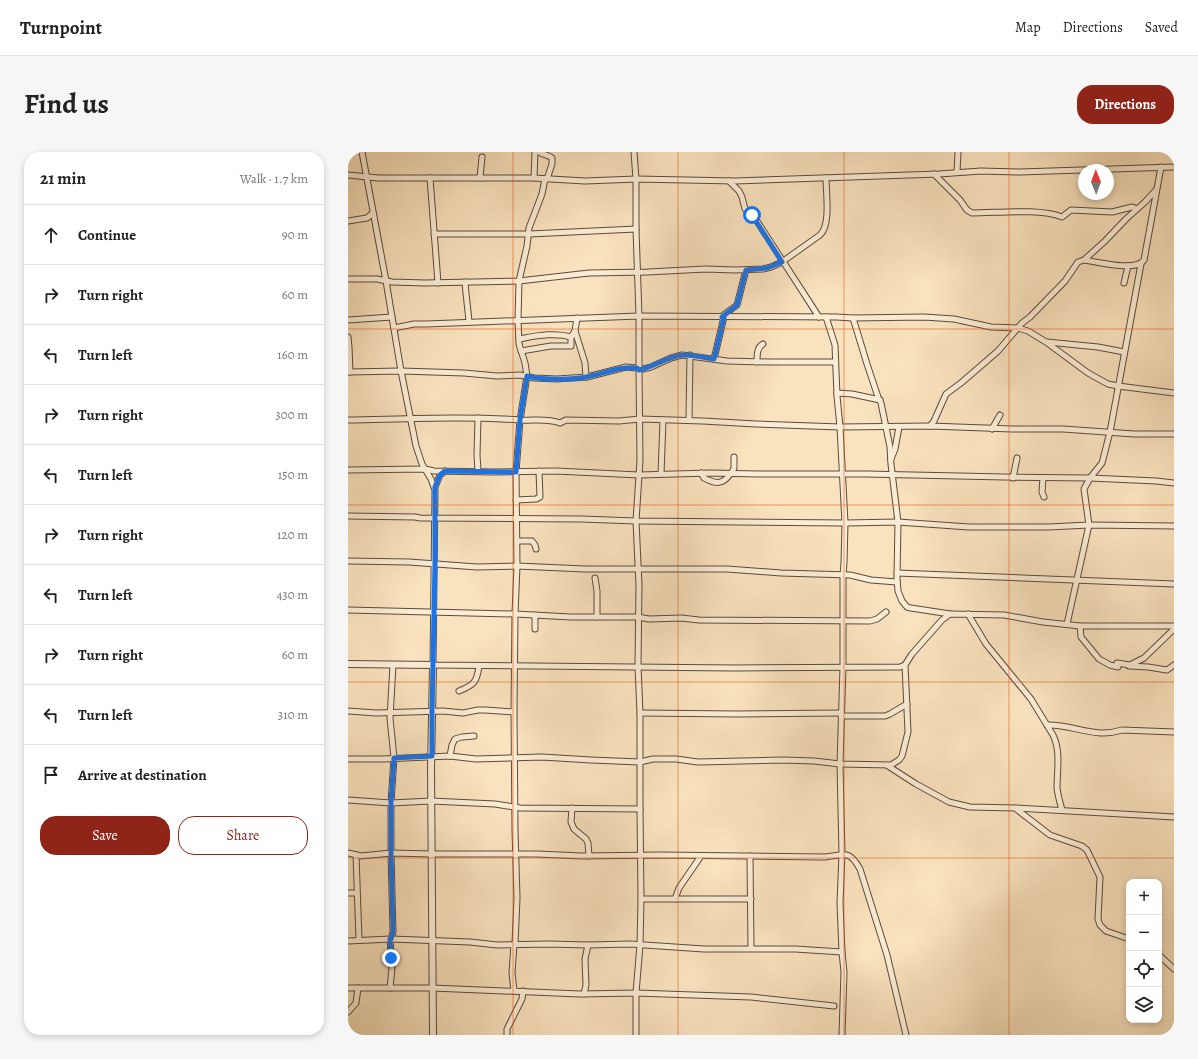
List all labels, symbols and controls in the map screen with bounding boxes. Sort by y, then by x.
text: Turnpoint [20,15,102,41]
text: Map [1015,18,1041,37]
text: Directions [1063,18,1123,37]
text: Saved [1145,18,1178,37]
text: Find us [24,85,109,123]
button: Directions [1077,85,1174,124]
north arrow [1078,164,1114,200]
text: 21 min [40,167,86,190]
text: Walk · 1.7 km [240,170,308,187]
route start [743,206,761,224]
icon: ahead [40,224,62,246]
text: Continue [78,225,136,245]
text: 90 m [282,226,308,243]
icon: right [40,284,62,306]
text: Turn right [78,285,143,305]
text: 60 m [282,286,308,303]
icon: left [40,344,62,366]
text: Turn left [78,345,133,365]
text: 160 m [277,346,308,363]
icon: right [40,404,62,426]
text: Turn right [78,405,143,425]
text: 300 m [275,406,308,423]
icon: left [40,464,62,486]
text: Turn left [78,465,133,485]
text: 150 m [278,466,308,483]
icon: right [40,524,62,546]
text: Turn right [78,525,143,545]
text: 120 m [277,526,308,543]
icon: left [40,584,62,606]
text: Turn left [78,585,133,605]
text: 430 m [276,586,308,603]
icon: right [40,644,62,666]
text: Turn right [78,645,143,665]
text: 60 m [282,646,308,663]
icon: left [40,704,62,726]
text: Turn left [78,705,133,725]
text: 310 m [278,706,308,723]
icon: arrive [40,764,62,786]
text: Arrive at destination [78,765,207,785]
button: Save [40,816,170,855]
button: Share [178,816,308,855]
map controls [1126,879,1162,1023]
button: + [1126,879,1162,915]
button: − [1126,915,1162,951]
route end [382,949,400,967]
button: locate [1126,951,1162,987]
button: layers [1126,987,1162,1023]

